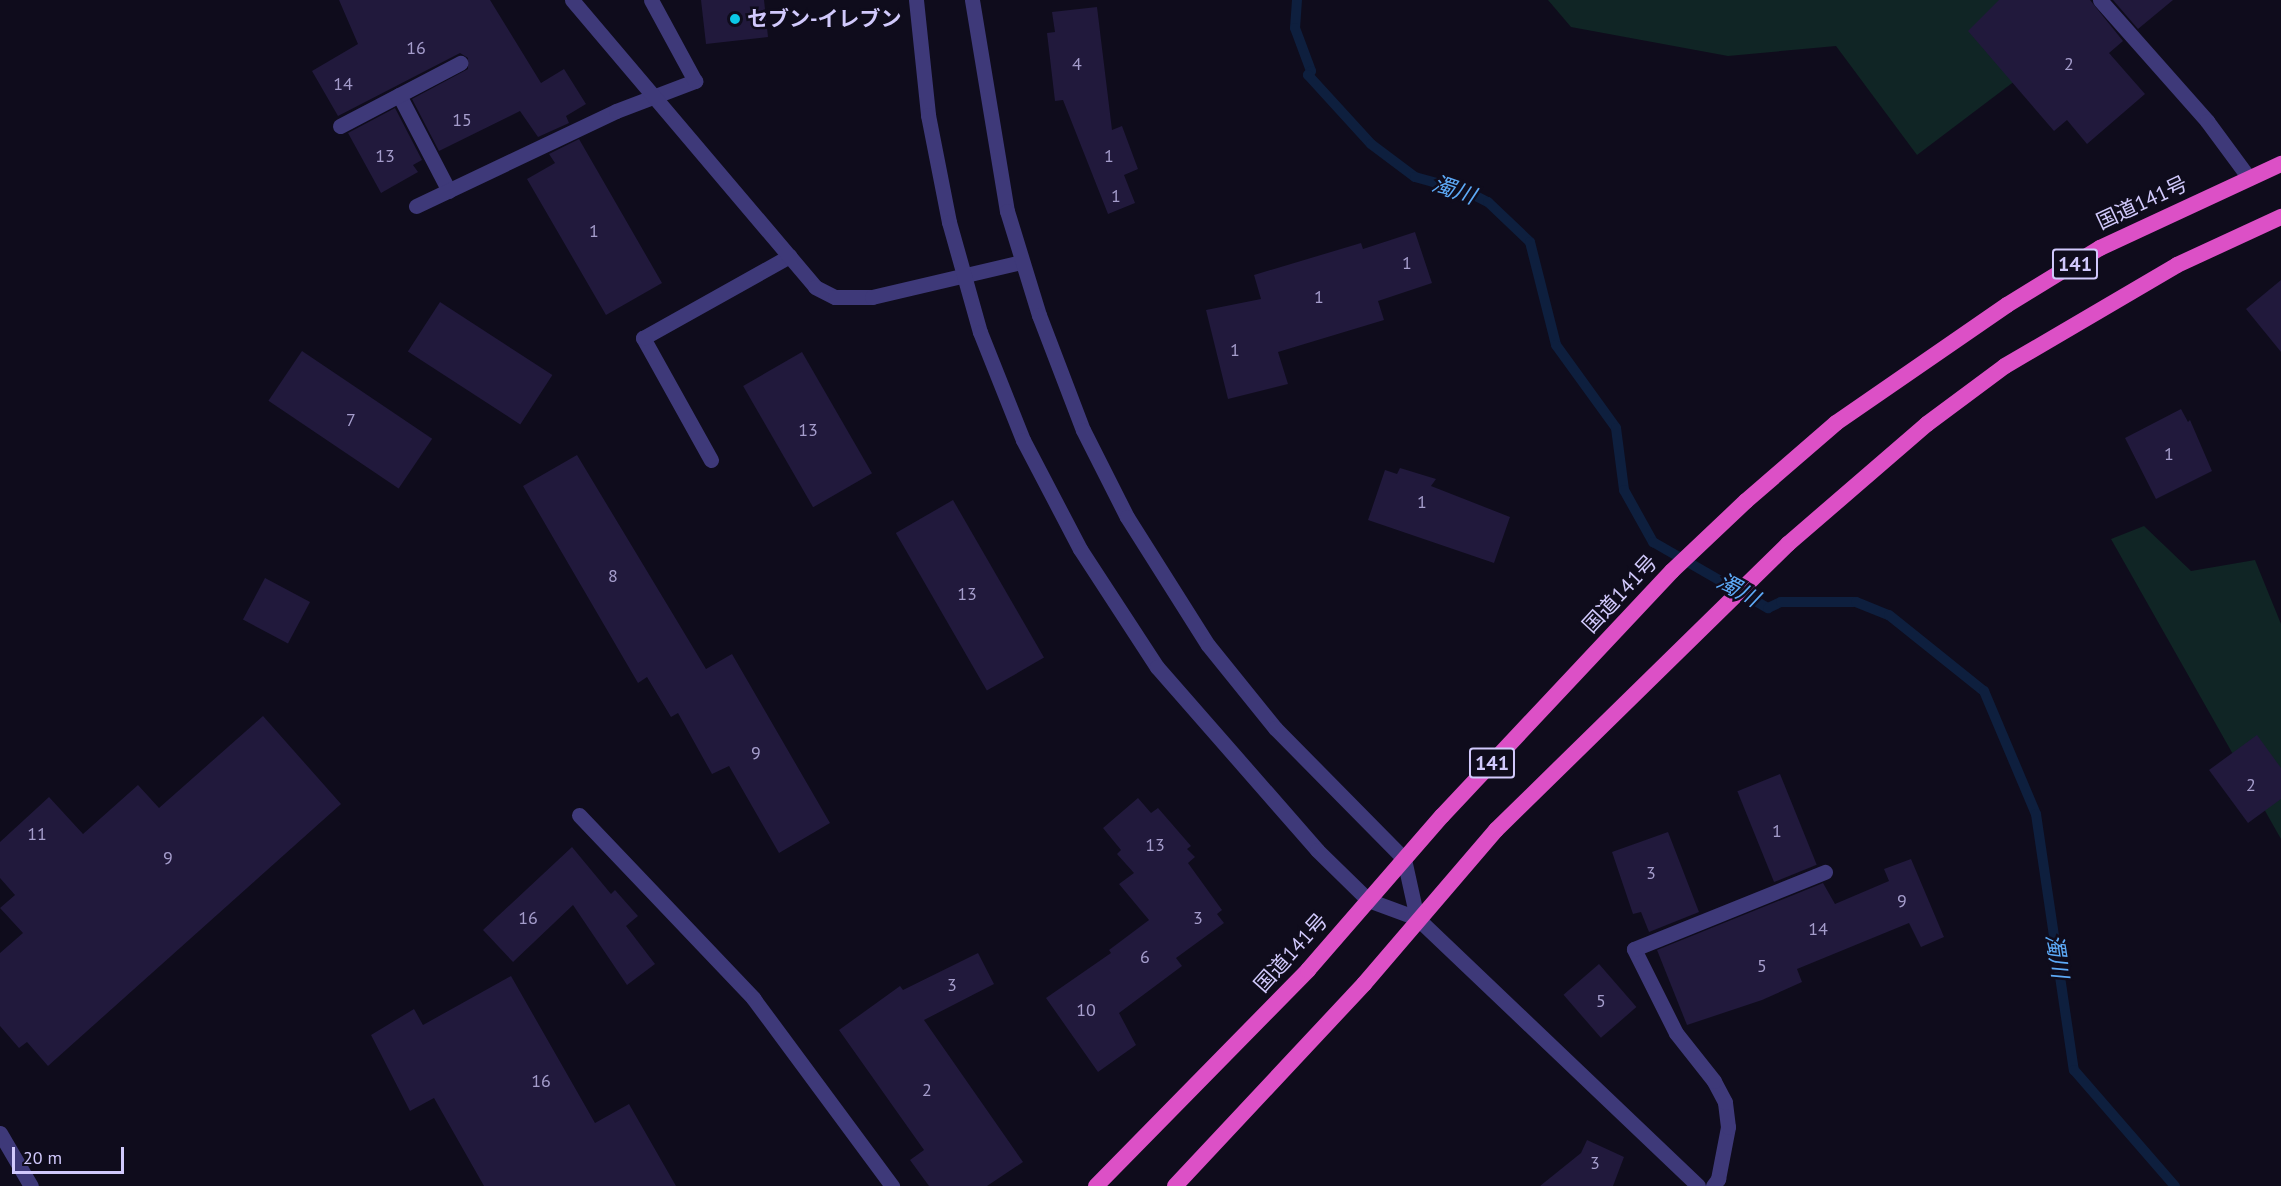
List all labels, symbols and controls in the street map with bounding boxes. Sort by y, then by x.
place label: セブン-イレブン [747,6,902,32]
marker: セブン-イレブン [728,12,742,26]
house number: 16 [406,37,426,59]
house number: 4 [1072,53,1082,75]
house number: 2 [2064,53,2074,75]
house number: 14 [333,73,353,95]
house number: 15 [452,109,472,131]
house number: 13 [375,145,395,167]
house number: 1 [1104,145,1114,167]
water label: 濁川 [1429,170,1479,210]
street label: 国道141号 [2093,171,2191,235]
house number: 1 [1111,185,1121,207]
house number: 1 [589,220,599,242]
road number: 141 [2051,247,2099,281]
house number: 1 [1402,252,1412,274]
house number: 1 [1314,286,1324,308]
house number: 1 [1230,339,1240,361]
house number: 7 [346,409,356,431]
house number: 13 [798,419,818,441]
house number: 1 [2164,443,2174,465]
house number: 1 [1417,491,1427,513]
street label: 国道141号 [1578,550,1662,638]
house number: 8 [608,565,618,587]
water label: 濁川 [1712,568,1764,612]
house number: 13 [957,583,977,605]
house number: 9 [751,742,761,764]
road number: 141 [1468,746,1516,780]
house number: 2 [2246,774,2256,796]
house number: 1 [1772,820,1782,842]
house number: 11 [27,823,47,845]
house number: 13 [1145,834,1165,856]
house number: 9 [163,847,173,869]
house number: 3 [1646,862,1656,884]
house number: 9 [1897,890,1907,912]
house number: 16 [518,907,538,929]
house number: 3 [1193,907,1203,929]
street label: 国道141号 [1249,908,1333,998]
house number: 14 [1808,918,1828,940]
water label: 濁川 [2041,932,2073,980]
house number: 6 [1140,946,1150,968]
house number: 5 [1757,955,1767,977]
house number: 3 [947,974,957,996]
house number: 5 [1596,990,1606,1012]
house number: 10 [1076,999,1096,1021]
house number: 16 [531,1070,551,1092]
house number: 2 [922,1079,932,1101]
scale bar [15,1135,128,1173]
text: 20 m [23,1146,62,1169]
house number: 3 [1590,1152,1600,1174]

